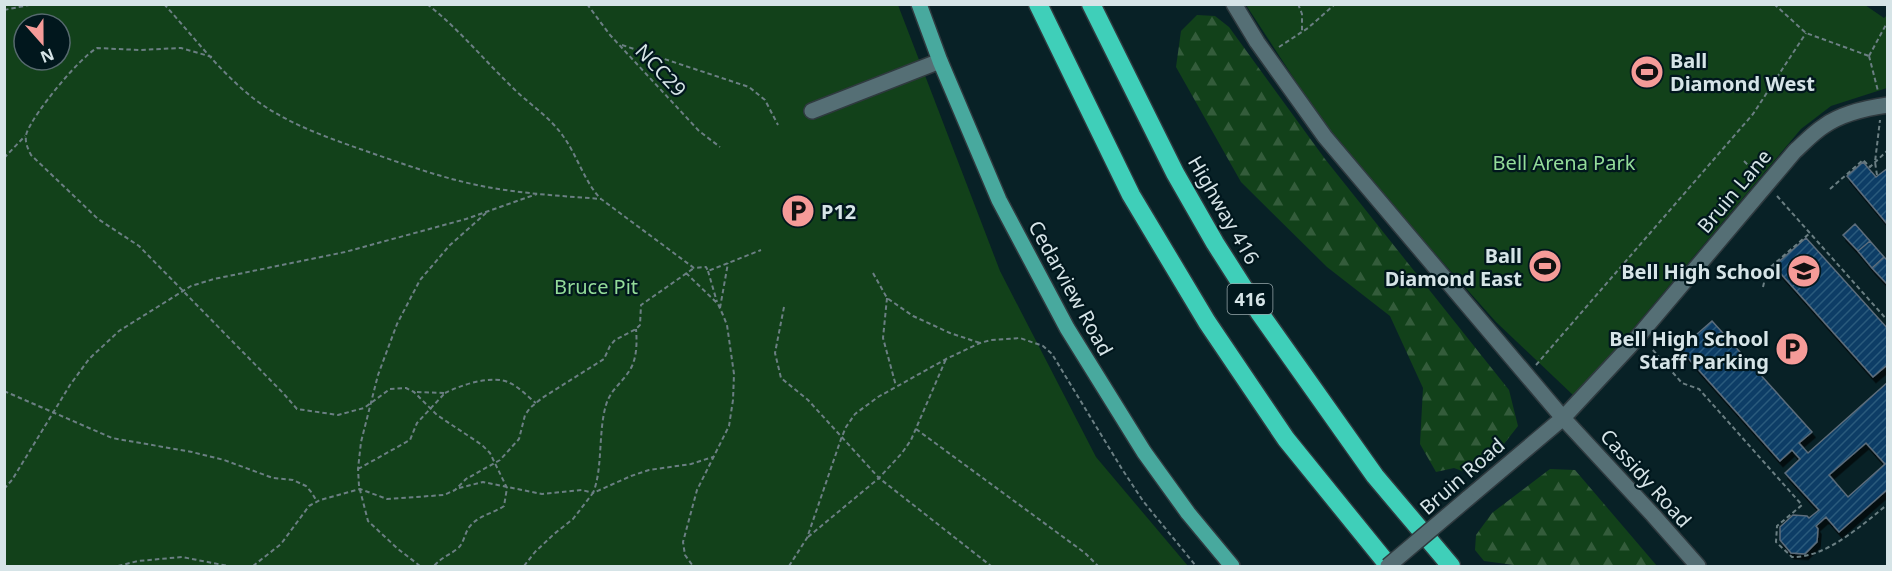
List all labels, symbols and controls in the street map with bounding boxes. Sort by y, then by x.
north arrow [12,12,72,72]
street label: NCC29 [630,38,692,102]
text: N [37,43,57,69]
place label: Ball Diamond West [1670,47,1815,97]
sports icon: Ball Diamond West [1629,54,1665,90]
street label: Bruin Lane [1691,143,1777,239]
park label: Bell Arena Park [1493,149,1636,176]
street label: Highway 416 [1182,151,1266,269]
parking icon: P12 [780,193,816,229]
place label: P12 [821,198,856,225]
street label: Cedarview Road [1023,215,1119,361]
place label: Ball Diamond East [1385,242,1522,292]
sports icon: Ball Diamond East [1527,248,1563,284]
school or university icon: Bell High School [1786,253,1822,289]
place label: Bell High School [1621,258,1781,285]
park label: Bruce Pit [554,273,638,300]
road number: 416 [1228,284,1272,314]
place label: Bell High School Staff Parking [1609,325,1769,375]
parking icon: Bell High School Staff Parking [1774,331,1810,367]
street label: Cassidy Road [1594,423,1698,533]
street label: Bruin Road [1414,432,1510,520]

